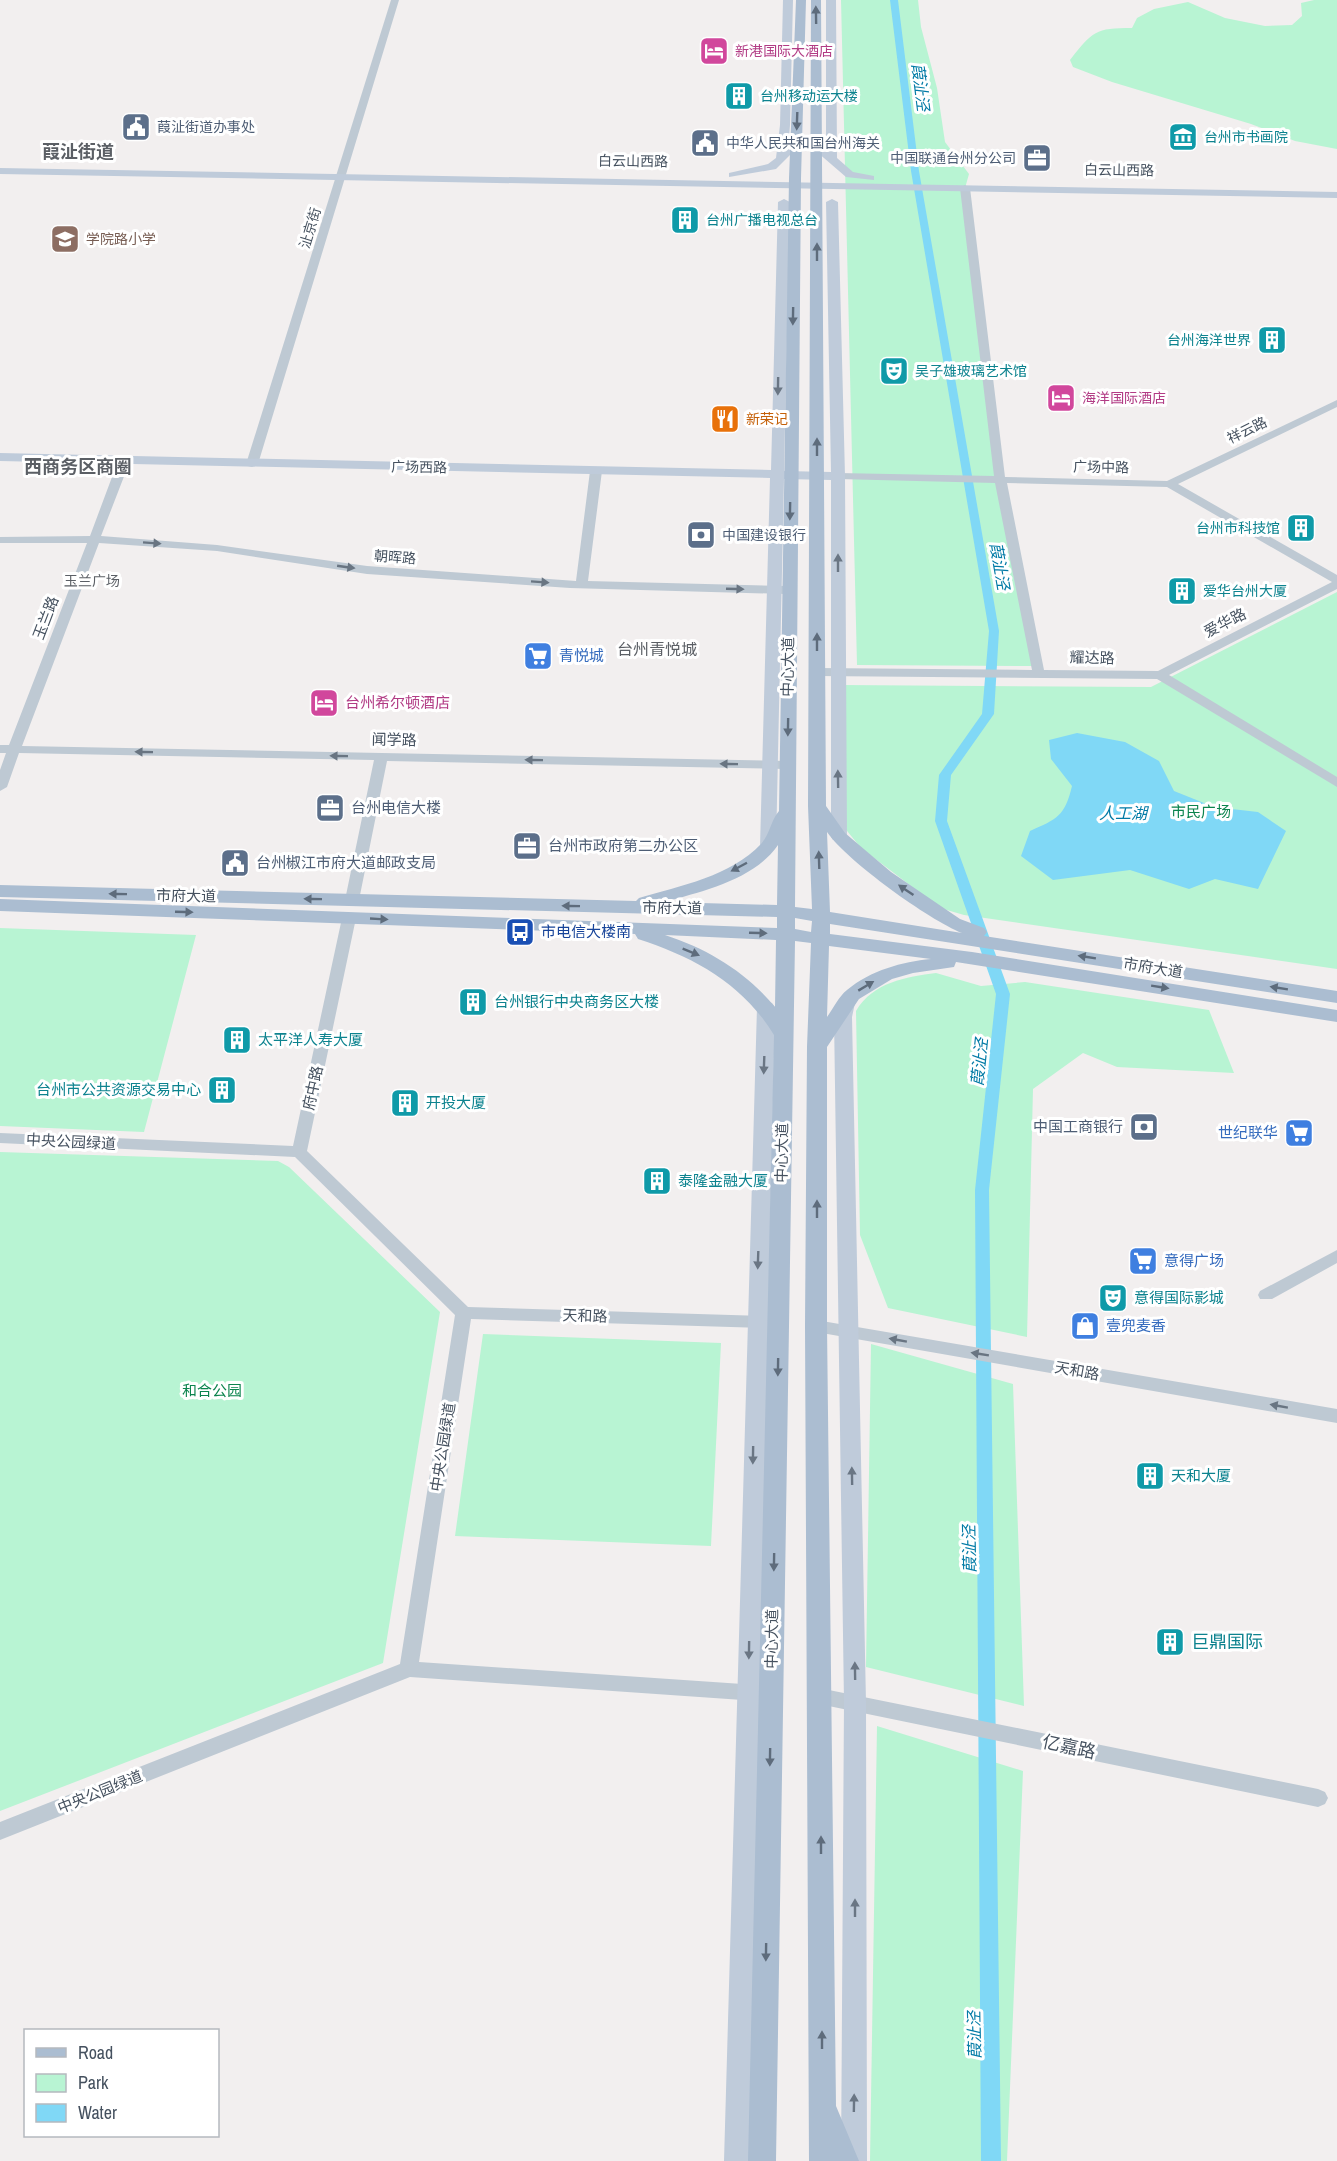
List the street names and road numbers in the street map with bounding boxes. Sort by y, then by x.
street label: 白云山西路 [598,151,668,171]
street label: 白云山西路 [1084,160,1154,180]
street label: 沚京街 [295,205,325,251]
street label: 祥云路 [1224,413,1270,447]
street label: 广场西路 [391,458,447,476]
street label: 广场中路 [1073,458,1129,476]
street label: 朝晖路 [373,547,417,567]
street label: 玉兰路 [28,593,63,643]
street label: 爱华路 [1200,603,1250,642]
street label: 中心大道 [776,637,799,697]
street label: 耀达路 [1069,647,1115,668]
street label: 闻学路 [371,729,417,750]
street label: 市府大道 [156,884,216,907]
street label: 市府大道 [642,896,702,919]
street label: 市府大道 [1122,952,1184,983]
street label: 府中路 [298,1064,327,1112]
street label: 中心大道 [770,1123,793,1183]
street label: 中央公园绿道 [26,1129,117,1154]
street label: 天和路 [562,1304,608,1327]
street label: 天和路 [1053,1356,1101,1385]
street label: 中央公园绿道 [425,1401,460,1493]
street label: 中心大道 [760,1609,783,1669]
street label: 亿嘉路 [1040,1729,1098,1764]
street label: 中央公园绿道 [54,1765,145,1818]

